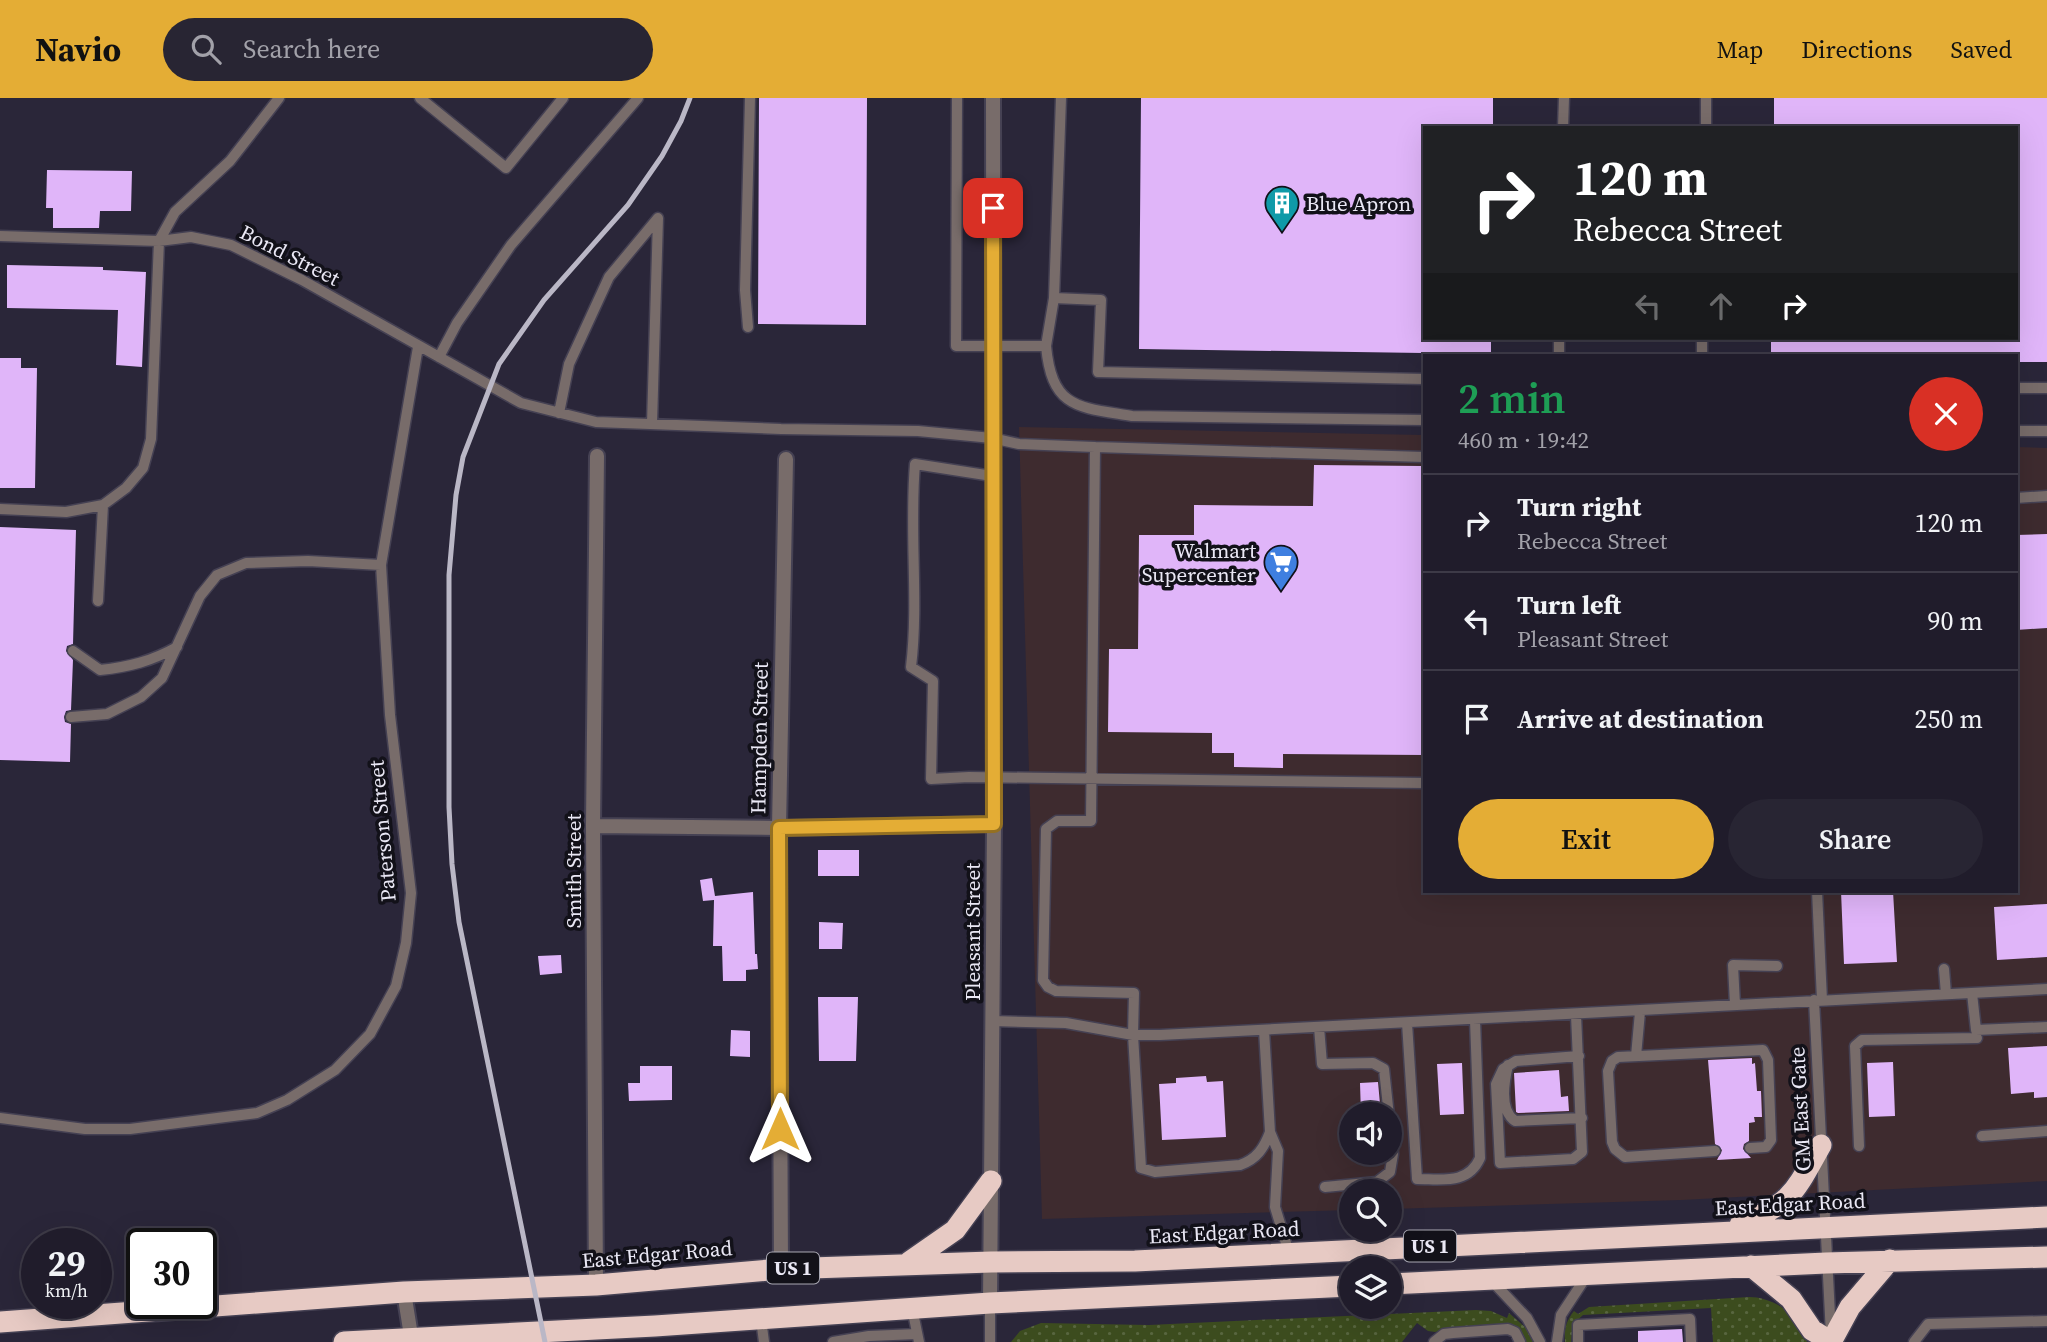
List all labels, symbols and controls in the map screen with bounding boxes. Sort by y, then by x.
search box [163,18,653,81]
text: Navio [35,27,121,72]
icon: search [187,30,225,68]
text: Search here [243,31,380,67]
text: Map [1716,33,1763,66]
text: Directions [1801,33,1912,66]
text: Saved [1950,33,2012,66]
text: 120 m [1573,144,1708,211]
icon: right [1458,154,1549,245]
pin [963,178,1023,238]
building icon: Blue Apron [1263,184,1301,233]
icon: arrive [974,189,1012,227]
place label: Blue Apron [1306,189,1411,218]
text: Rebecca Street [1573,208,1782,252]
street label: Bond Street [235,217,345,293]
icon: left [1629,287,1667,325]
icon: ahead [1702,287,1740,325]
icon: right [1775,287,1813,325]
text: 2 min [1458,369,1566,427]
button: close [1909,377,1983,451]
text: 460 m · 19:42 [1458,424,1589,456]
text: Turn right [1517,489,1641,525]
icon: right [1458,504,1496,542]
text: 120 m [1915,505,1983,541]
text: Rebecca Street [1517,525,1667,557]
place label: Walmart Supercenter [1142,536,1256,589]
supermarket icon: Walmart Supercenter [1262,543,1300,592]
text: Turn left [1517,587,1621,623]
icon: left [1458,602,1496,640]
text: 90 m [1928,603,1983,639]
text: Pleasant Street [1517,623,1668,655]
street label: Hampden Street [743,662,775,814]
icon: arrive [1458,700,1496,738]
text: Arrive at destination [1517,701,1764,737]
text: 250 m [1915,701,1983,737]
street label: Paterson Street [361,759,403,903]
button: Exit [1458,799,1714,879]
button: Share [1728,799,1983,879]
street label: Smith Street [559,814,588,928]
street label: Pleasant Street [958,863,987,1001]
street label: GM East Gate [1782,1046,1818,1172]
position arrow [743,1092,817,1166]
map controls [1339,1102,1402,1319]
button: sound [1339,1102,1402,1165]
button: search [1339,1179,1402,1242]
street label: East Edgar Road [1714,1186,1866,1222]
street label: East Edgar Road [1148,1214,1300,1250]
speed limit sign: 30 [126,1228,217,1319]
road number: US 1 [1404,1230,1456,1262]
street label: East Edgar Road [581,1233,734,1275]
text: 29 [48,1240,85,1288]
road number: US 1 [767,1252,819,1284]
button: layers [1339,1256,1402,1319]
text: km/h [45,1278,88,1303]

